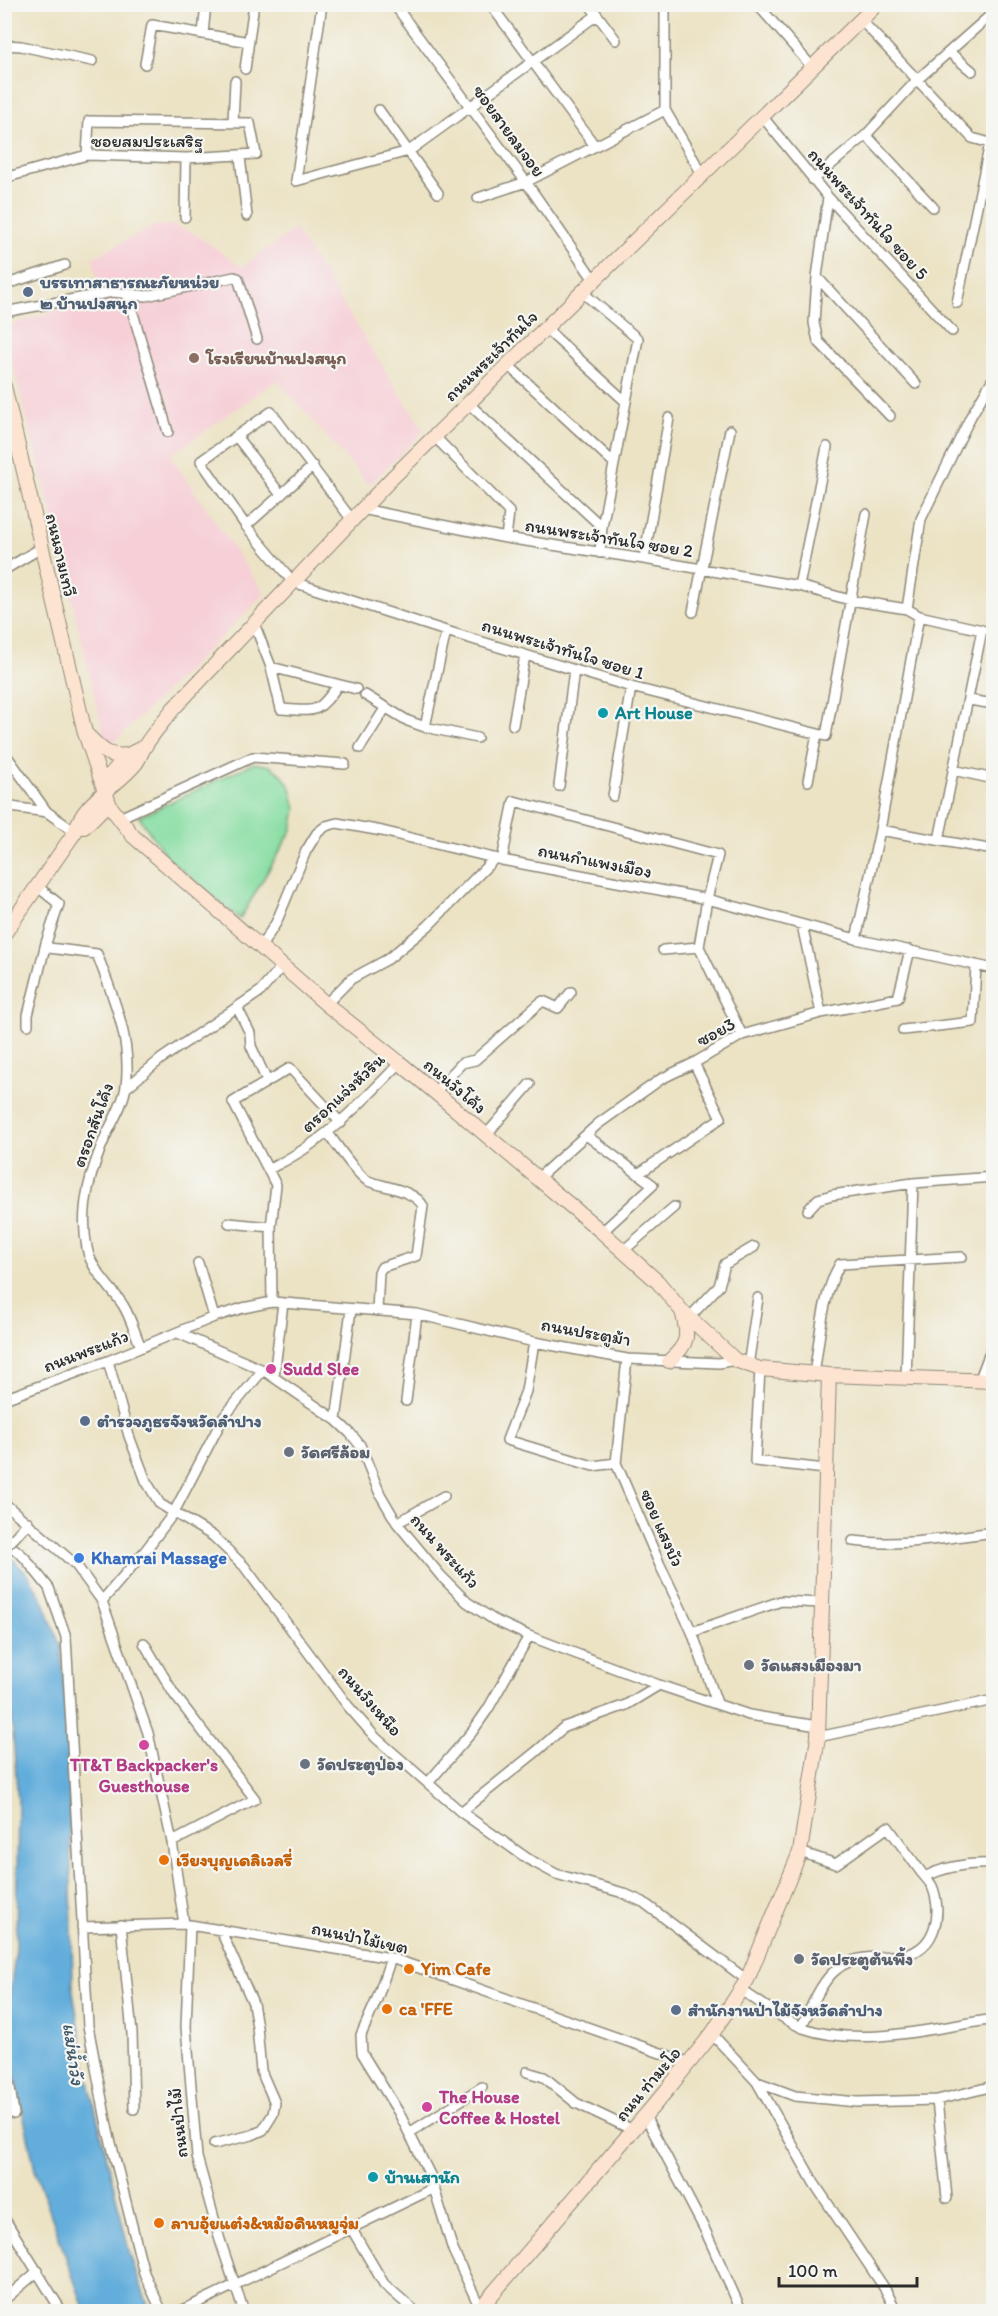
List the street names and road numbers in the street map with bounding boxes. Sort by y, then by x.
street label: ซอยสายลมจอย [468,81,550,181]
street label: ซอยสมประเสริฐ [91,130,203,153]
street label: ถนนพระเจ้าทันใจ ซอย 5 [803,144,933,284]
street label: ถนนพระเจ้าทันใจ [440,306,542,406]
street label: ถนนจามเทวี [41,511,81,599]
street label: ถนนพระเจ้าทันใจ ซอย 2 [523,514,695,562]
street label: ถนนพระเจ้าทันใจ ซอย 1 [479,614,647,684]
street label: ถนนกำแพงเมือง [536,839,654,883]
street label: ซอย3 [693,1012,739,1051]
street label: ตรอกแจ่งหัวริน [297,1048,390,1137]
street label: ถนนวังโค้ง [419,1053,491,1119]
street label: ตรอกสันโค้ง [68,1080,118,1170]
street label: ถนนประตูม้า [539,1313,633,1351]
street label: ถนนพระแก้ว [40,1325,132,1377]
street label: ซอย แสงบัว [635,1486,689,1570]
street label: ถนน พระแก้ว [405,1509,485,1593]
street label: ถนนวังเหนือ [333,1661,407,1741]
street label: ถนนป่าไม้เขต [309,1917,411,1959]
street label: ถนน ท่ามะโอ [610,2042,686,2126]
street label: ถนนป่าไม้ [163,2087,193,2159]

